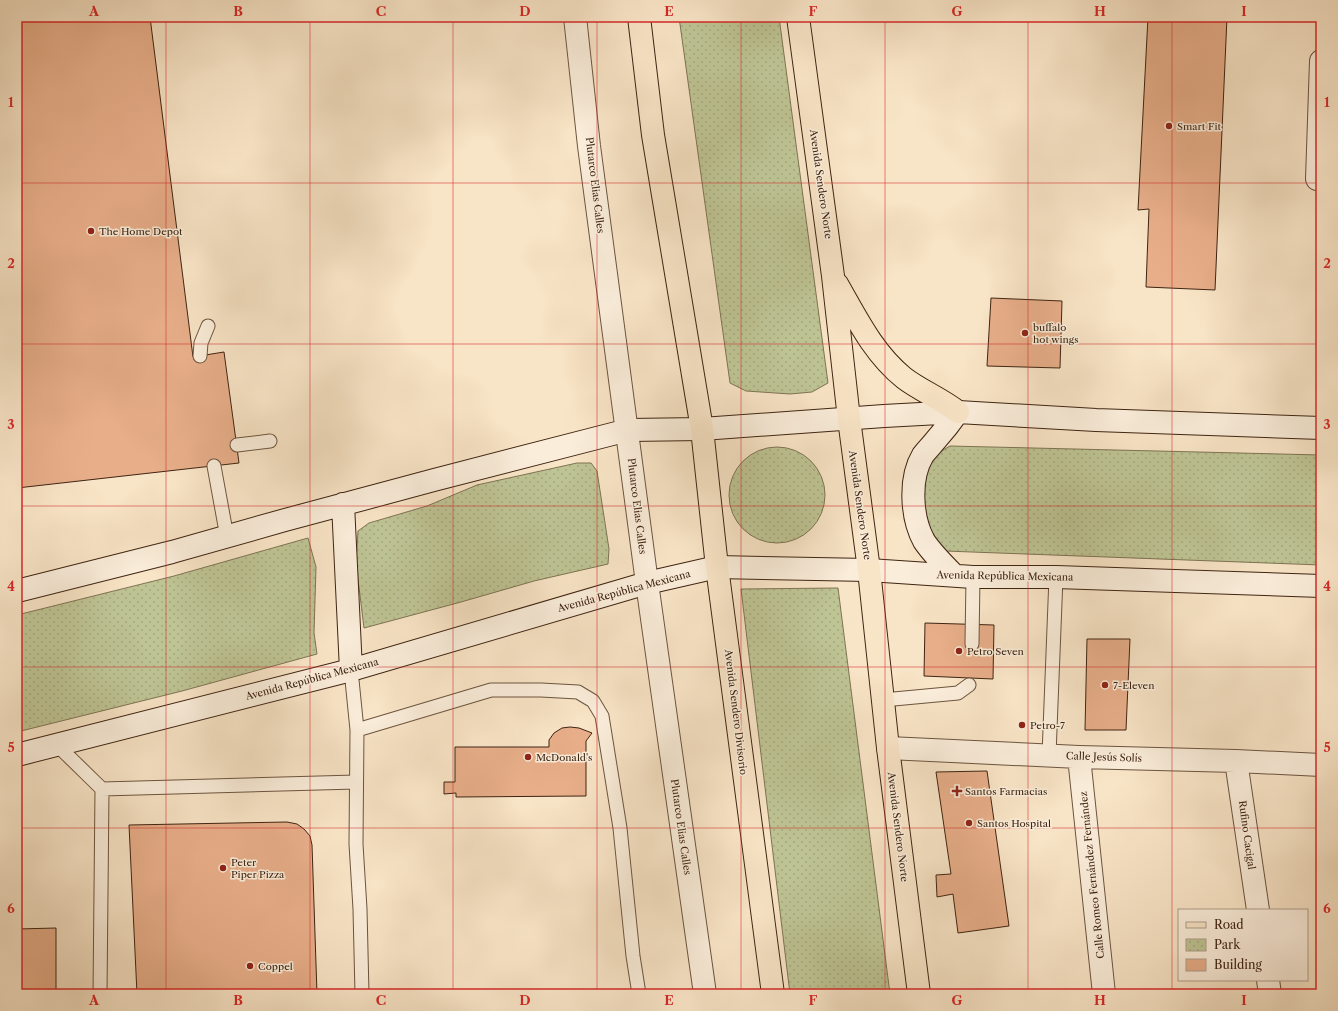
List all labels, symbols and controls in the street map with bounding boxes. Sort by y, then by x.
text: A [88,3,100,19]
text: B [233,3,243,19]
text: C [376,3,386,19]
text: D [519,3,531,19]
text: E [664,3,674,19]
text: F [809,3,818,19]
text: G [951,3,963,19]
text: H [1094,3,1106,19]
text: I [1241,3,1247,19]
text: 1 [8,94,14,110]
text: 1 [1324,94,1330,110]
place label: Smart Fit [1177,120,1222,133]
marker: Smart Fit [1164,121,1174,131]
street label: Avenida Sendero Norte [807,127,835,240]
street label: Plutarco Elias Calles [583,136,607,234]
place label: The Home Depot [99,225,183,238]
marker: The Home Depot [86,226,96,236]
text: 2 [7,255,15,271]
text: 2 [1323,255,1331,271]
place label: buffalo hot wings [1033,321,1079,346]
marker: buffalo hot wings [1020,328,1030,338]
text: 3 [7,416,15,432]
text: 3 [1323,416,1331,432]
street label: Avenida Sendero Norte [846,448,874,561]
street label: Plutarco Elias Calles [625,457,649,555]
street label: Avenida República Mexicana [555,567,692,615]
street label: Avenida República Mexicana [935,568,1074,584]
text: 4 [7,578,15,594]
text: 4 [1323,578,1331,594]
place label: Petro Seven [967,645,1024,658]
marker: Petro Seven [954,646,964,656]
street label: Avenida Sendero Divisorio [722,647,750,776]
street label: Avenida República Mexicana [243,655,380,703]
place label: 7-Eleven [1113,679,1155,692]
marker: 7-Eleven [1100,680,1110,690]
place label: Petro-7 [1030,719,1065,732]
marker: Petro-7 [1017,720,1027,730]
text: 5 [7,739,15,755]
text: 5 [1323,739,1331,755]
street label: Calle Jesús Solís [1066,749,1142,765]
place label: McDonald's [536,751,592,764]
marker: McDonald's [523,752,533,762]
street label: Avenida Sendero Norte [885,770,911,883]
street label: Plutarco Elias Calles [668,778,694,876]
place label: Santos Farmacias [965,785,1047,798]
marker: Santos Farmacias [952,786,962,796]
street label: Calle Romeo Fernández Fernández [1077,791,1107,959]
street label: Rufino Cacigal [1236,800,1258,870]
place label: Santos Hospital [977,817,1051,830]
marker: Santos Hospital [964,818,974,828]
place label: Peter Piper Pizza [231,856,285,881]
marker: Peter Piper Pizza [218,863,228,873]
text: 6 [7,900,15,916]
text: 6 [1323,900,1331,916]
legend [1178,909,1308,981]
text: Road [1214,917,1244,932]
text: Park [1214,937,1241,952]
text: Building [1214,957,1262,972]
place label: Coppel [258,960,293,973]
marker: Coppel [245,961,255,971]
text: A [88,992,100,1008]
text: B [233,992,243,1008]
text: C [376,992,386,1008]
text: D [519,992,531,1008]
text: E [664,992,674,1008]
text: F [809,992,818,1008]
text: G [951,992,963,1008]
text: H [1094,992,1106,1008]
text: I [1241,992,1247,1008]

